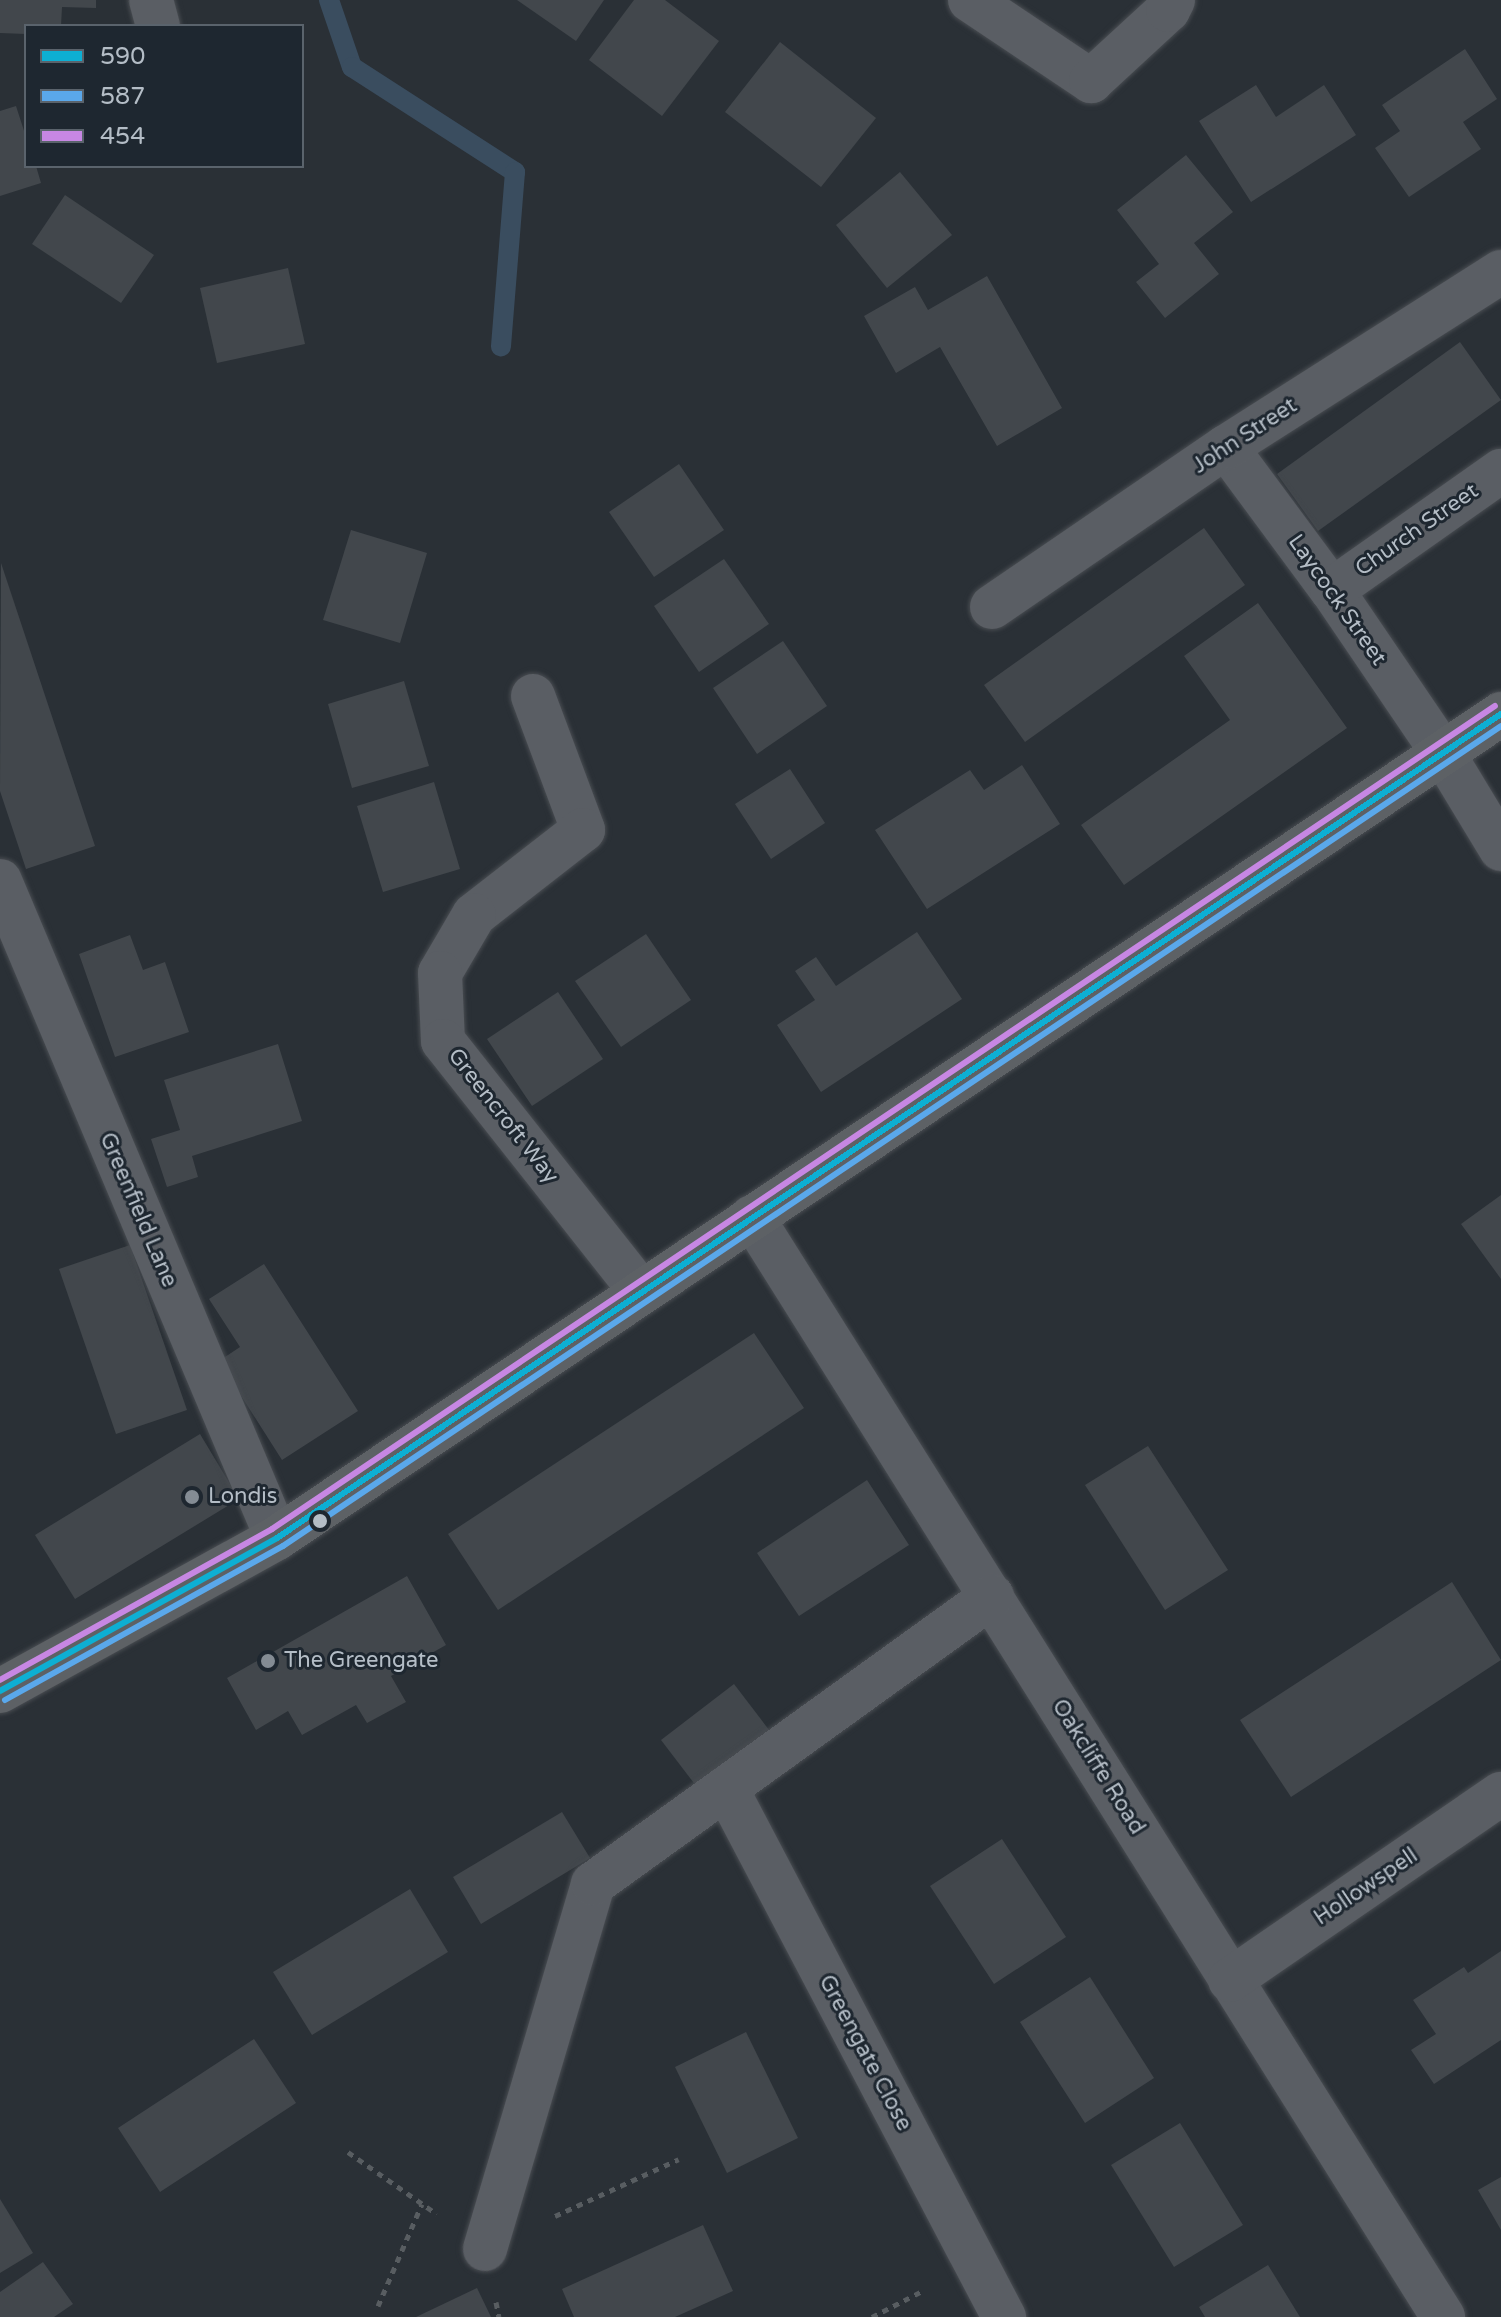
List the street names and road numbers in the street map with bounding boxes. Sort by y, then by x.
street label: John Street [1188,393,1302,479]
street label: Church Street [1351,478,1483,582]
street label: Laycock Street [1282,529,1392,671]
street label: Greencroft Way [442,1043,564,1189]
street label: Greenfield Lane [94,1129,182,1291]
street label: Oakcliffe Road [1046,1695,1150,1839]
street label: Hollowspell [1309,1843,1423,1931]
street label: Greengate Close [813,1971,917,2135]

